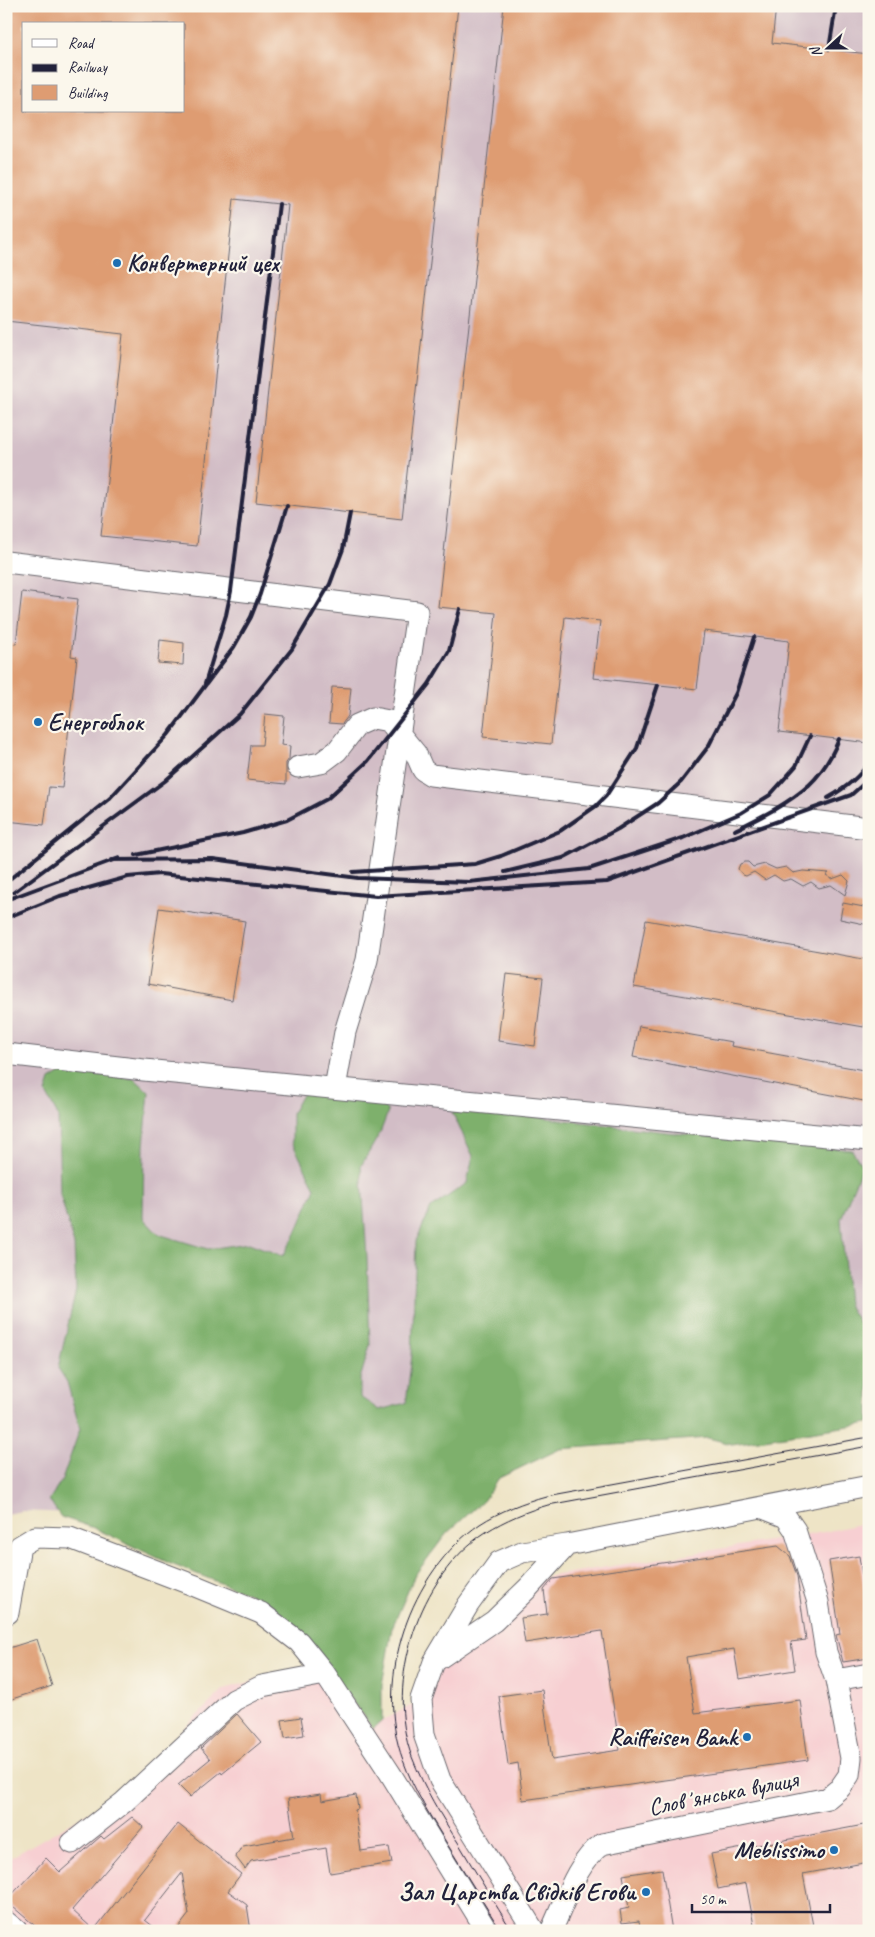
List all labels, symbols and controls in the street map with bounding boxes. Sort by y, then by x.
legend [22,22,185,112]
north arrow [802,22,852,72]
text: Road [68,34,95,53]
text: N [806,43,826,60]
text: Railway [68,58,109,77]
text: Building [68,84,108,103]
place label: Конвертерний цех [127,248,281,278]
marker: Конвертерний цех [111,257,123,269]
place label: Енергоблок [48,707,146,737]
marker: Енергоблок [32,716,44,728]
place label: Raiffeisen Bank [608,1722,739,1752]
marker: Raiffeisen Bank [741,1731,753,1743]
street label: Словʼянська вулиця [646,1764,802,1822]
place label: Meblissimo [734,1835,826,1865]
marker: Meblissimo [828,1844,840,1856]
place label: Зал Царства Свiдкiв Егови [398,1877,637,1907]
scale bar [692,1882,830,1914]
marker: Зал Царства Свiдкiв Егови [640,1886,652,1898]
text: 50 m [700,1890,727,1909]

